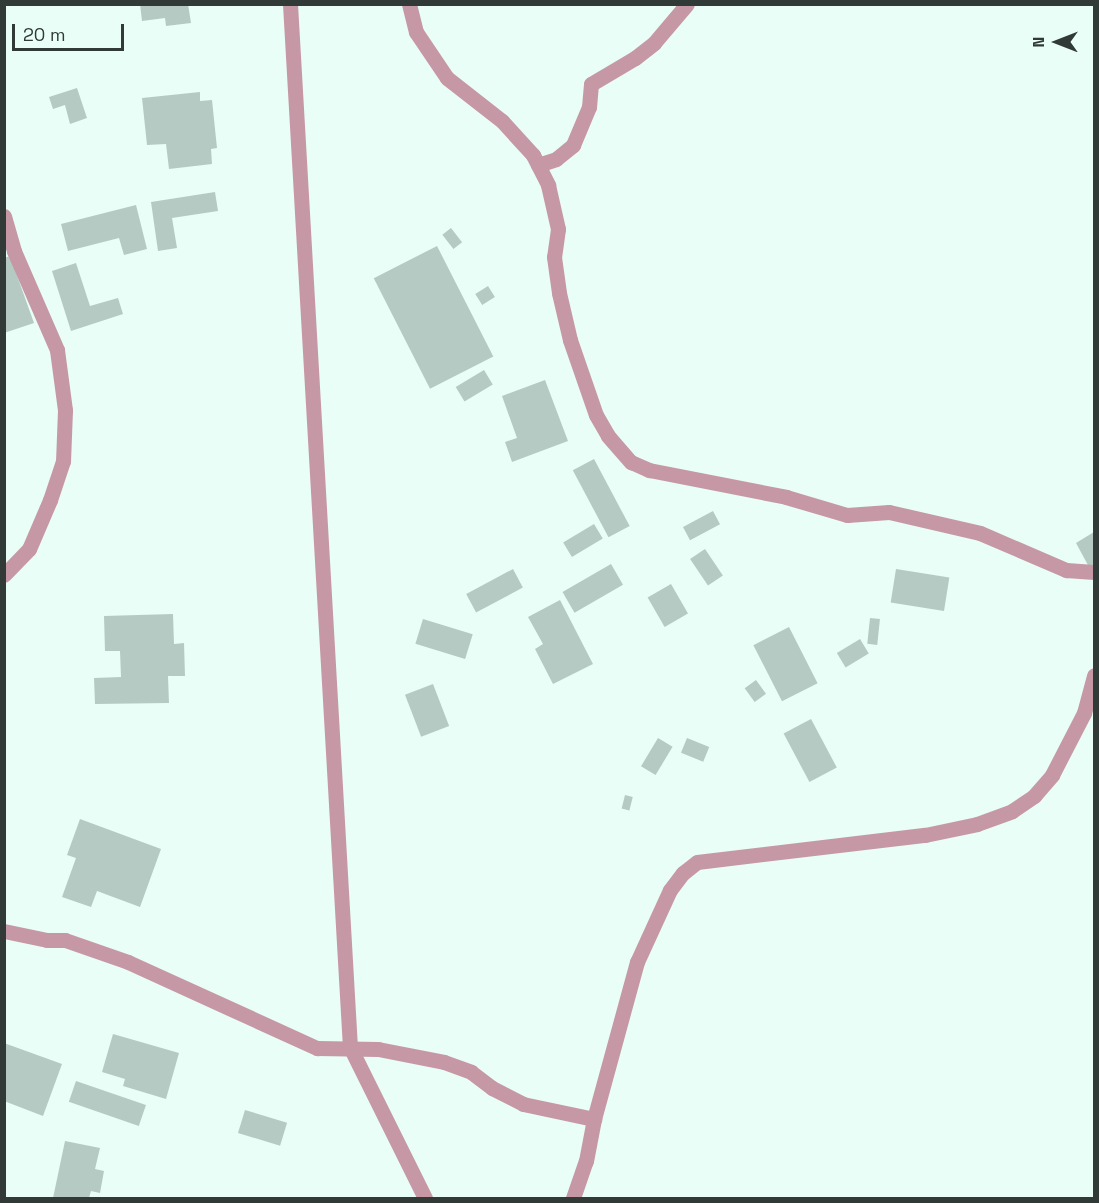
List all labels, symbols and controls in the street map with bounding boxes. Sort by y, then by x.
scale bar [15,12,128,50]
north arrow [1027,12,1087,72]
text: 20 m [23,23,66,46]
text: N [1028,37,1049,47]

